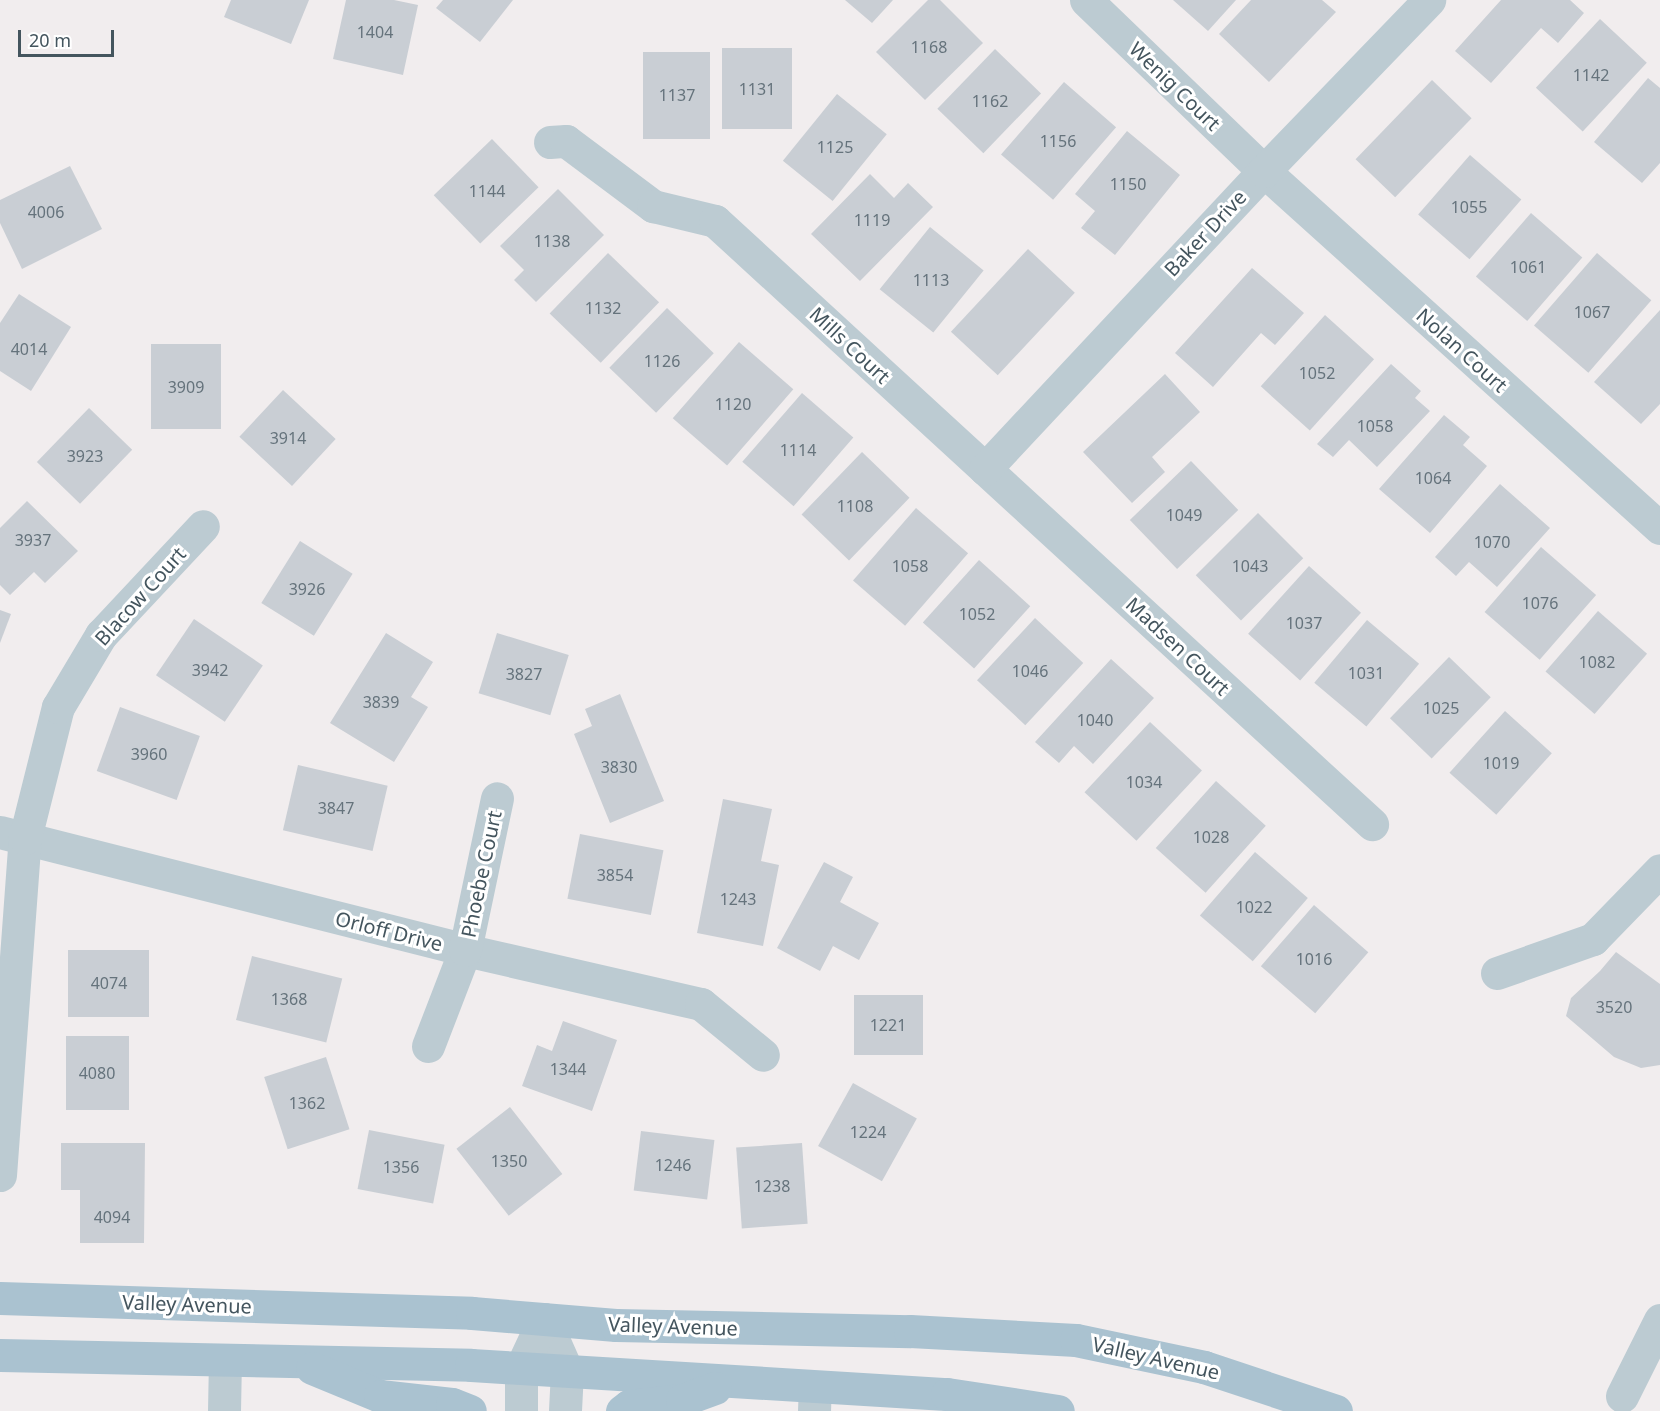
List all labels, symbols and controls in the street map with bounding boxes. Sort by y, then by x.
scale bar [21,18,117,56]
house number: 1404 [357,22,393,42]
text: 20 m [29,28,71,52]
house number: 1168 [911,37,947,57]
street label: Wenig Court [1125,37,1225,135]
house number: 1142 [1573,65,1609,85]
house number: 1131 [739,79,775,99]
house number: 1137 [659,85,695,105]
house number: 1162 [972,91,1008,111]
house number: 1156 [1040,131,1076,151]
house number: 1125 [817,137,853,157]
house number: 1150 [1110,174,1146,194]
house number: 1144 [469,181,505,201]
street label: Baker Drive [1159,185,1251,281]
house number: 1055 [1451,197,1487,217]
house number: 4006 [28,202,64,222]
house number: 1119 [854,210,890,230]
house number: 1138 [534,231,570,251]
house number: 1061 [1510,257,1546,277]
house number: 1113 [913,270,949,290]
house number: 1132 [585,298,621,318]
street label: Mills Court [805,302,895,388]
house number: 1067 [1574,302,1610,322]
street label: Nolan Court [1412,303,1512,397]
house number: 4014 [11,339,47,359]
house number: 1126 [644,351,680,371]
house number: 1052 [1299,363,1335,383]
house number: 3909 [168,377,204,397]
house number: 1120 [715,394,751,414]
house number: 1058 [1357,416,1393,436]
house number: 3914 [270,428,306,448]
house number: 1114 [780,440,816,460]
house number: 3923 [67,446,103,466]
house number: 1064 [1415,468,1451,488]
house number: 1108 [837,496,873,516]
house number: 1049 [1166,505,1202,525]
house number: 3937 [15,530,51,550]
house number: 1070 [1474,532,1510,552]
street label: Blacow Court [90,542,190,650]
house number: 1058 [892,556,928,576]
house number: 1043 [1232,556,1268,576]
house number: 3926 [289,579,325,599]
street label: Madsen Court [1121,592,1235,700]
house number: 1076 [1522,593,1558,613]
house number: 1052 [959,604,995,624]
house number: 1037 [1286,613,1322,633]
house number: 1082 [1579,652,1615,672]
house number: 3942 [192,660,228,680]
house number: 1046 [1012,661,1048,681]
house number: 1031 [1348,663,1384,683]
house number: 3827 [506,664,542,684]
house number: 3839 [363,692,399,712]
house number: 1025 [1423,698,1459,718]
house number: 1040 [1077,710,1113,730]
house number: 3960 [131,744,167,764]
house number: 1019 [1483,753,1519,773]
house number: 3830 [601,757,637,777]
house number: 1034 [1126,772,1162,792]
house number: 3847 [318,798,354,818]
street label: Phoebe Court [456,808,506,940]
house number: 1028 [1193,827,1229,847]
house number: 3854 [597,865,633,885]
house number: 1243 [720,889,756,909]
house number: 1022 [1236,897,1272,917]
street label: Orloff Drive [333,906,445,956]
house number: 1016 [1296,949,1332,969]
house number: 4074 [91,973,127,993]
house number: 1368 [271,989,307,1009]
house number: 3520 [1596,997,1632,1017]
house number: 1221 [870,1015,906,1035]
house number: 1344 [550,1059,586,1079]
house number: 4080 [79,1063,115,1083]
house number: 1362 [289,1093,325,1113]
house number: 1224 [850,1122,886,1142]
house number: 1350 [491,1151,527,1171]
house number: 1246 [655,1155,691,1175]
house number: 1356 [383,1157,419,1177]
house number: 1238 [754,1176,790,1196]
house number: 4094 [94,1207,130,1227]
street label: Valley Avenue [122,1290,252,1318]
street label: Valley Avenue [608,1312,738,1340]
street label: Valley Avenue [1090,1332,1222,1384]

